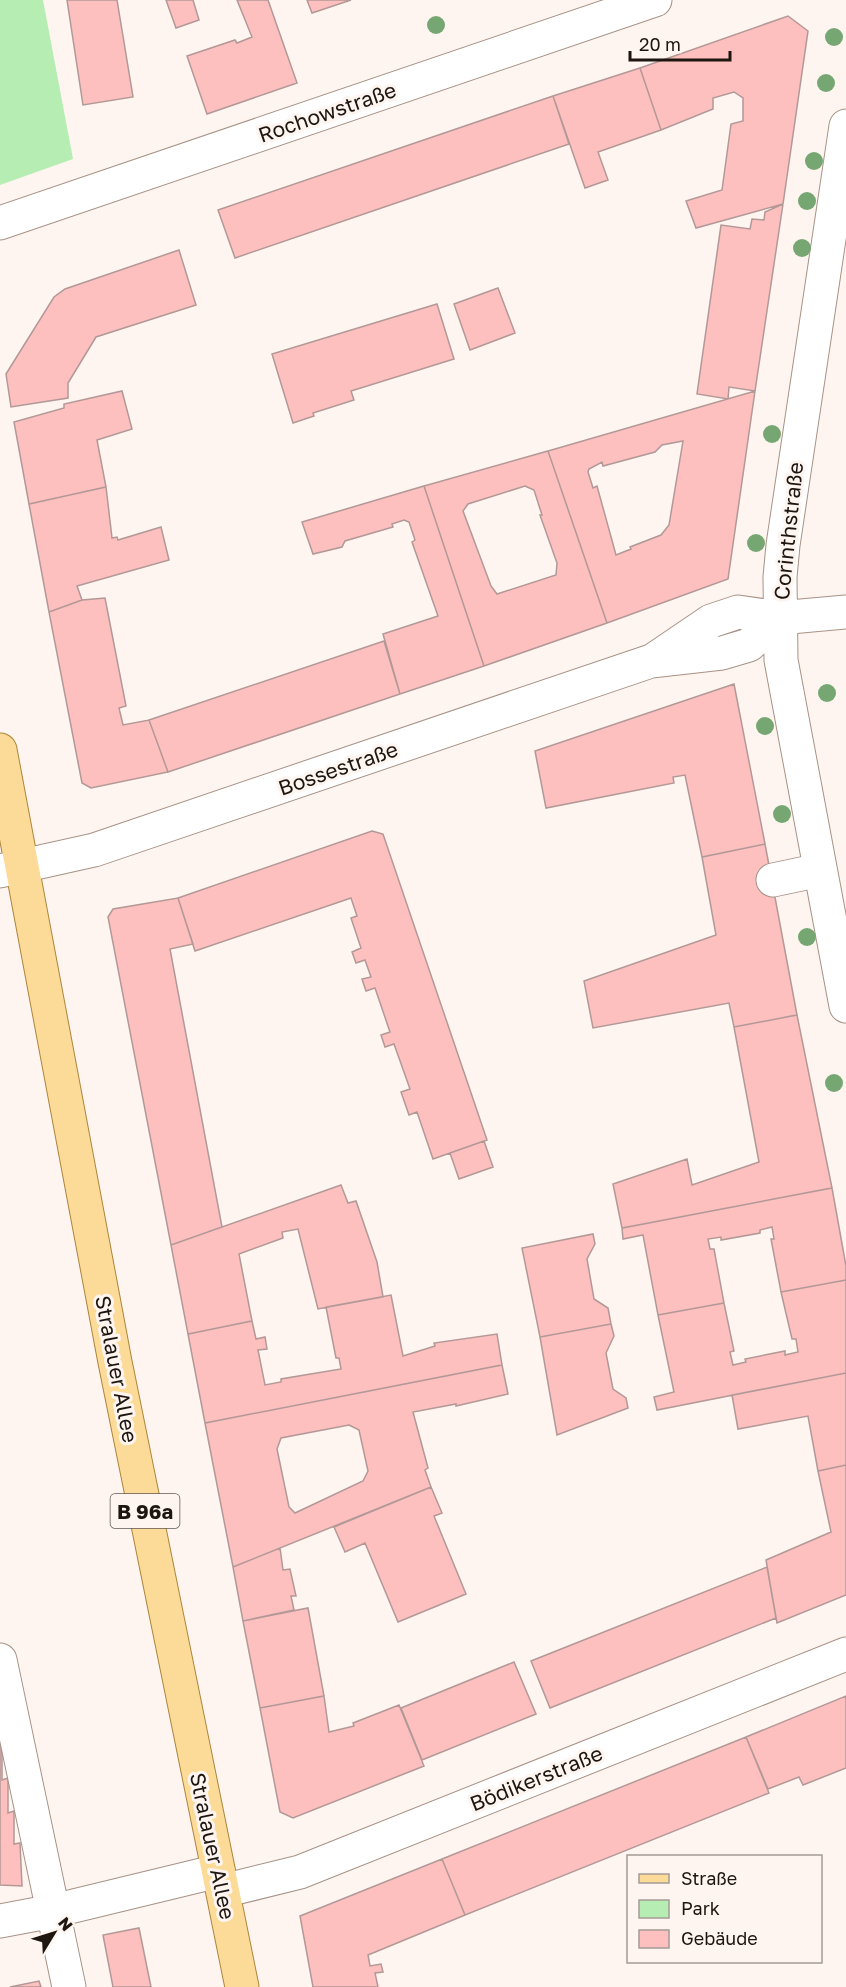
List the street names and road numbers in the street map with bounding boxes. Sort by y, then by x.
street label: Rochowstraße [255,76,399,148]
street label: Corinthstraße [768,461,808,601]
street label: Bossestraße [275,735,401,801]
street label: Stralauer Allee [90,1293,144,1445]
road number: B 96a [110,1494,180,1528]
street label: Bödikerstraße [466,1740,606,1816]
street label: Stralauer Allee [185,1770,241,1922]

